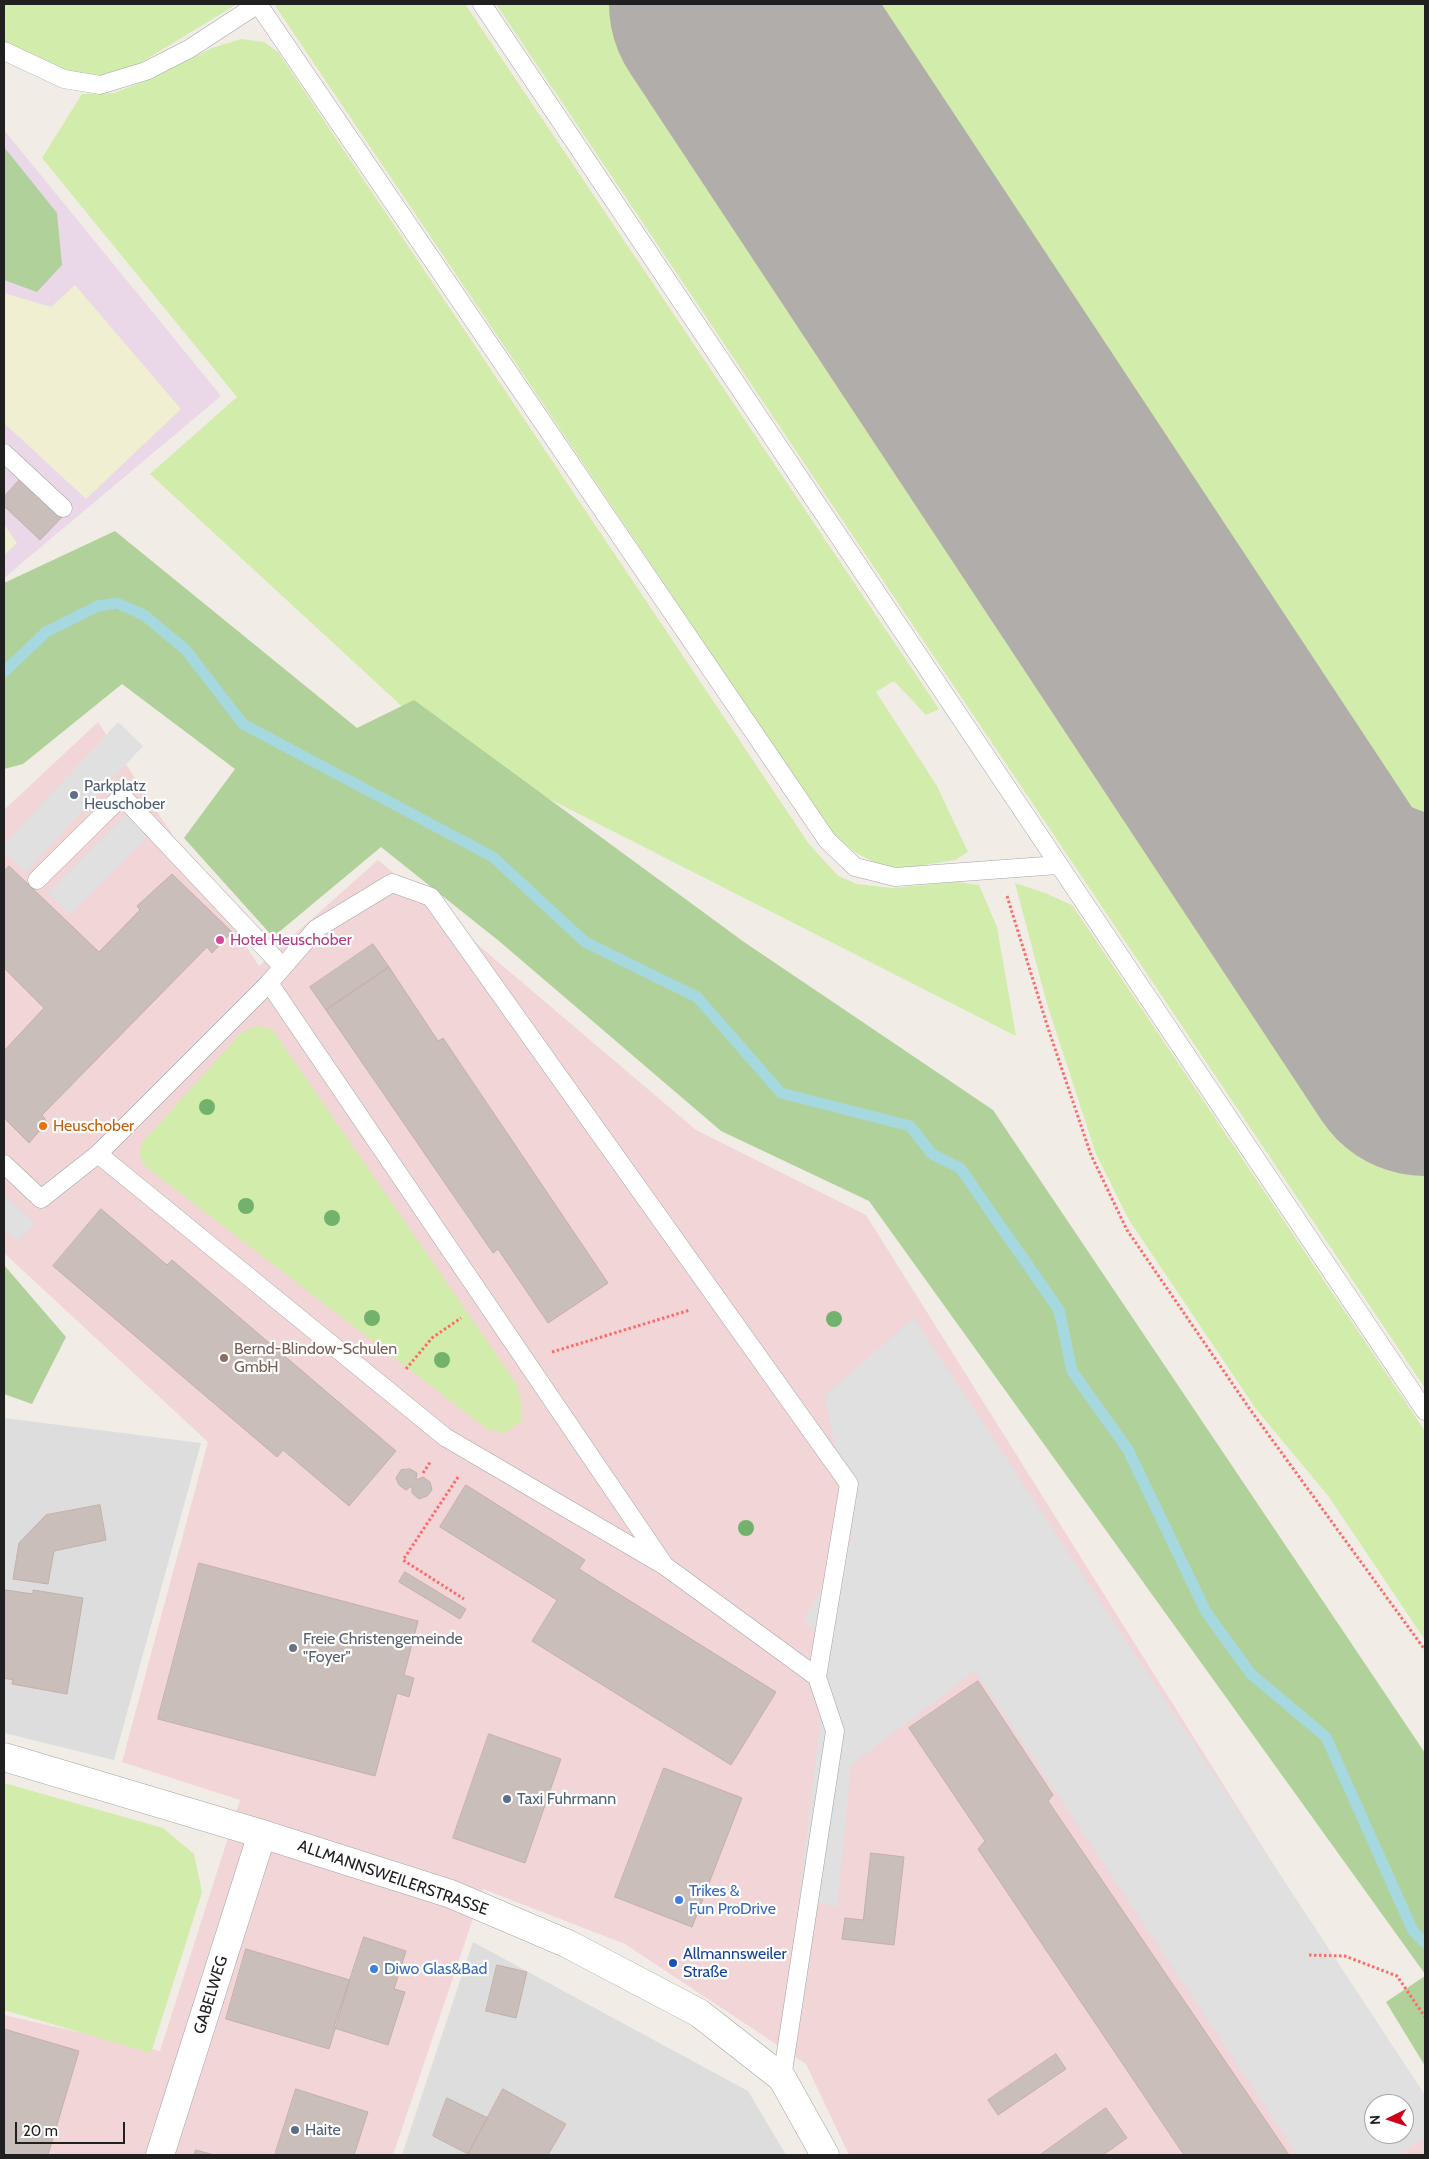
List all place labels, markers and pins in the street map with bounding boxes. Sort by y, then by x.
place label: Parkplatz Heuschober [84,776,165,814]
marker: Parkplatz Heuschober [68,789,80,801]
place label: Hotel Heuschober [230,930,352,950]
marker: Hotel Heuschober [214,934,226,946]
place label: Heuschober [53,1116,134,1136]
marker: Heuschober [37,1120,49,1132]
place label: Bernd-Blindow-Schulen GmbH [234,1339,397,1377]
marker: Bernd-Blindow-Schulen GmbH [218,1352,230,1364]
place label: Freie Christengemeinde "Foyer" [303,1629,463,1667]
marker: Freie Christengemeinde "Foyer" [287,1642,299,1654]
place label: Taxi Fuhrmann [517,1789,616,1809]
marker: Taxi Fuhrmann [501,1793,513,1805]
place label: Trikes & Fun ProDrive [689,1881,776,1919]
marker: Trikes & Fun ProDrive [673,1894,685,1906]
place label: Allmannsweiler Straße [683,1944,787,1982]
marker: Allmannsweiler Straße [667,1957,679,1969]
place label: Diwo Glas&Bad [384,1959,487,1979]
marker: Diwo Glas&Bad [368,1963,380,1975]
place label: Haite [305,2120,341,2140]
marker: Haite [289,2124,301,2136]

